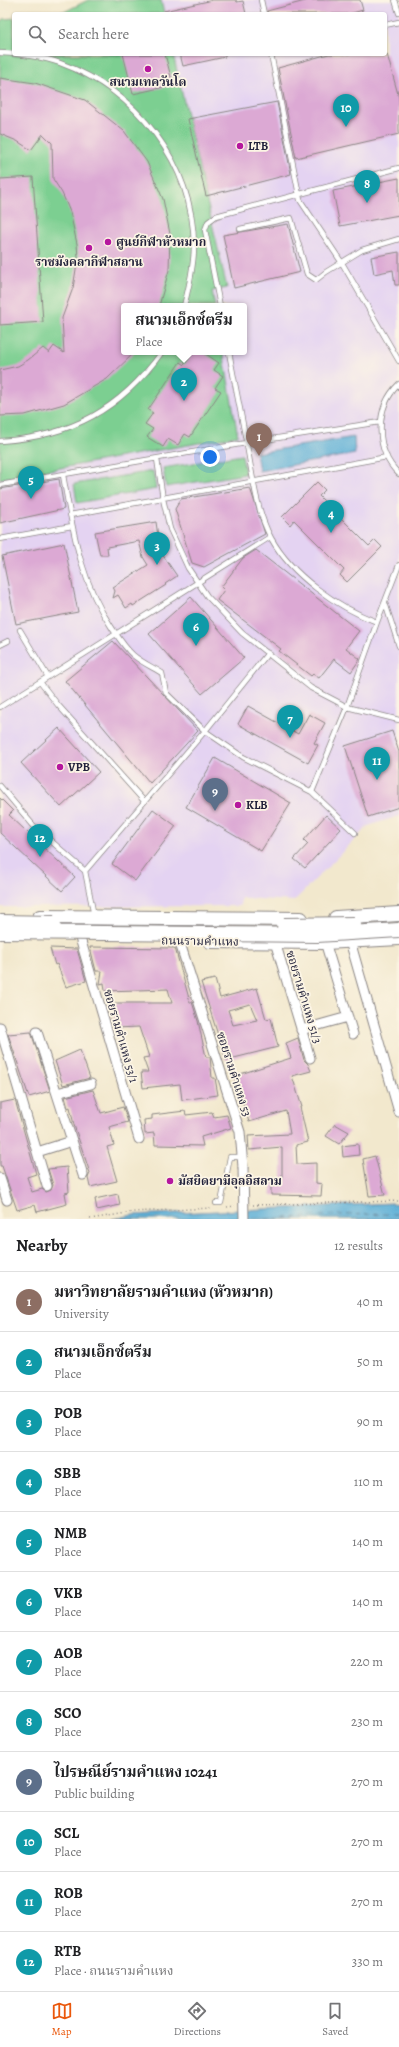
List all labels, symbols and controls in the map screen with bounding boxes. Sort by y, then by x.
search box [12,12,387,56]
icon: search [26,23,48,45]
text: Search here [58,24,129,44]
marker: สนามเทควันโด [143,64,153,74]
place label: สนามเทควันโด [109,73,187,90]
pin: 10 [333,94,359,127]
place label: LTB [248,138,269,154]
marker: LTB [235,141,245,151]
pin: 8 [354,170,380,203]
place label: ศูนย์กีฬาหัวหมาก [116,234,206,250]
marker: ศูนย์กีฬาหัวหมาก [103,237,113,247]
marker: ราชมังคลากีฬาสถาน [84,243,94,253]
place label: ราชมังคลากีฬาสถาน [35,254,143,270]
popup [121,303,247,355]
text: สนามเอ็กซ์ตรีม [135,310,233,330]
text: Place [135,333,163,350]
pin: 2 [171,368,197,401]
pin: 1 [246,423,272,456]
your location [200,447,220,467]
pin: 5 [18,466,44,499]
pin: 4 [318,500,344,533]
pin: 3 [144,532,170,565]
pin: 6 [183,613,209,646]
pin: 7 [277,705,303,738]
pin: 11 [364,747,390,780]
place label: VPB [67,759,90,775]
marker: VPB [55,762,65,772]
pin: 9 [202,778,228,811]
place label: KLB [246,797,268,813]
marker: KLB [233,800,243,810]
pin: 12 [27,824,53,857]
street label: ถนนรามคำแหง [161,932,239,950]
street label: ซอยรามคำแหง 51/3 [282,948,326,1046]
street label: ซอยรามคำแหง 53/1 [100,987,142,1085]
street label: ซอยรามคำแหง 53 [213,1029,255,1119]
place label: มัสยิดยามีอุลอิสลาม [178,1173,282,1189]
marker: มัสยิดยามีอุลอิสลาม [165,1176,175,1186]
text: Nearby [16,1234,67,1257]
text: 12 results [334,1237,383,1254]
text: มหาวิทยาลัยรามคำแหง (หัวหมาก) [54,1282,273,1302]
text: 1 [27,1293,31,1310]
text: 40 m [357,1293,383,1310]
text: University [54,1305,109,1322]
text: สนามเอ็กซ์ตรีม [54,1342,152,1362]
text: 2 [26,1353,32,1370]
text: 50 m [357,1353,383,1370]
text: Place [54,1365,82,1382]
text: POB [54,1403,82,1423]
text: 3 [26,1413,32,1430]
text: 90 m [357,1413,383,1430]
text: Place [54,1423,82,1440]
text: SBB [54,1463,81,1483]
text: 4 [26,1473,32,1490]
text: 110 m [354,1473,383,1490]
text: Place [54,1483,82,1500]
text: NMB [54,1523,87,1543]
text: 5 [26,1533,32,1550]
text: 140 m [352,1533,383,1550]
text: Place [54,1543,82,1560]
text: VKB [54,1583,83,1603]
text: 6 [26,1593,32,1610]
text: 140 m [352,1593,383,1610]
text: Place [54,1603,82,1620]
text: AOB [54,1643,83,1663]
text: 7 [26,1653,32,1670]
text: 220 m [350,1653,383,1670]
text: Place [54,1663,82,1680]
text: SCO [54,1703,81,1723]
text: 8 [26,1713,32,1730]
text: 230 m [351,1713,383,1730]
text: Place [54,1723,82,1740]
text: ไปรษณีย์รามคำแหง 10241 [54,1762,217,1782]
text: 9 [26,1773,32,1790]
text: 270 m [351,1773,383,1790]
text: Public building [54,1785,134,1802]
text: SCL [54,1823,79,1843]
text: 10 [23,1833,35,1850]
text: 270 m [351,1833,383,1850]
text: Place [54,1843,82,1860]
text: ROB [54,1883,83,1903]
text: 11 [24,1893,34,1910]
text: 270 m [351,1893,383,1910]
text: Place [54,1903,82,1920]
text: RTB [54,1941,82,1961]
text: 12 [24,1953,34,1970]
text: 330 m [352,1953,383,1970]
text: Place · ถนนรามคำแหง [54,1962,173,1979]
tab: Map [51,2000,73,2039]
tab: Directions [174,2000,221,2039]
tab: Saved [322,2000,348,2039]

